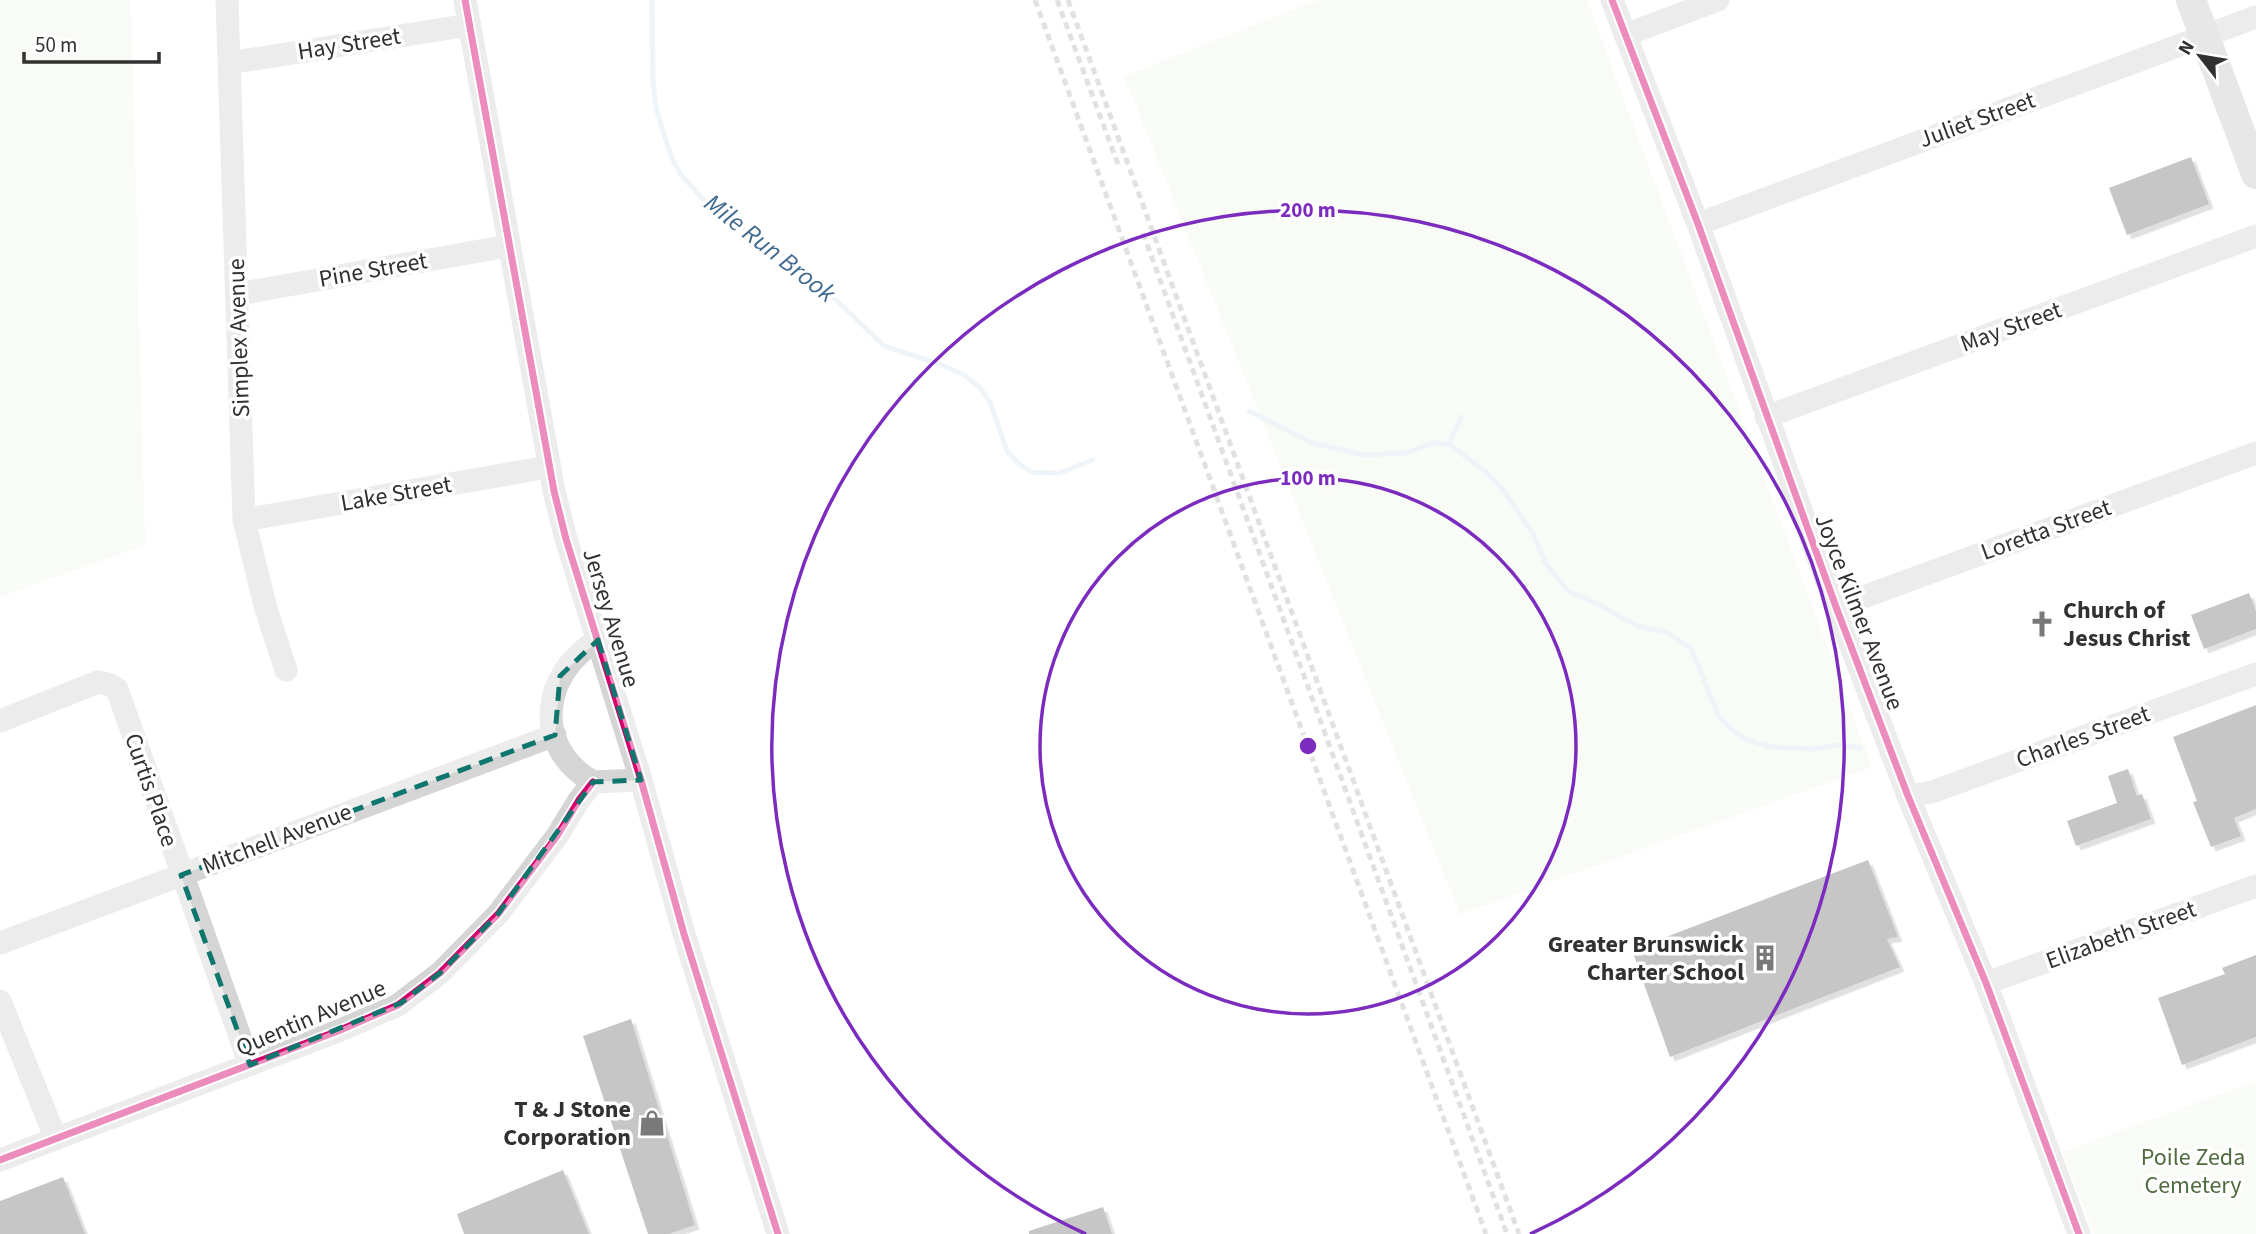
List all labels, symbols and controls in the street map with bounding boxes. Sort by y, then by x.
street label: Hay Street [295,19,403,69]
scale bar [24,21,159,65]
north arrow [2165,21,2235,91]
text: 50 m [35,30,77,60]
text: N [2172,36,2202,60]
street label: Juliet Street [1914,83,2040,157]
water label: Mile Run Brook [696,185,844,312]
text: 200 m [1280,195,1336,225]
street label: Pine Street [316,243,430,297]
street label: Simplex Avenue [219,258,259,418]
street label: May Street [1955,292,2067,362]
text: 100 m [1280,463,1336,493]
street label: Lake Street [338,467,454,521]
street label: Loretta Street [1976,490,2116,570]
street label: Joyce Kilmer Avenue [1805,509,1913,715]
street label: Jersey Avenue [573,544,649,692]
place label: Church of Jesus Christ [2063,593,2191,656]
church icon: Church of Jesus Christ [2027,609,2057,639]
street label: Charles Street [2011,697,2155,777]
street label: Curtis Place [115,729,187,851]
centre of rings [1296,734,1320,758]
street label: Mitchell Avenue [197,794,357,884]
street label: Elizabeth Street [2041,892,2201,978]
place label: Greater Brunswick Charter School [1548,927,1745,990]
building icon: Greater Brunswick Charter School [1750,943,1780,973]
street label: Quentin Avenue [231,971,391,1065]
place label: T & J Stone Corporation [503,1092,631,1155]
shop icon: T & J Stone Corporation [637,1108,667,1138]
park label: Poile Zeda Cemetery [2141,1140,2245,1203]

